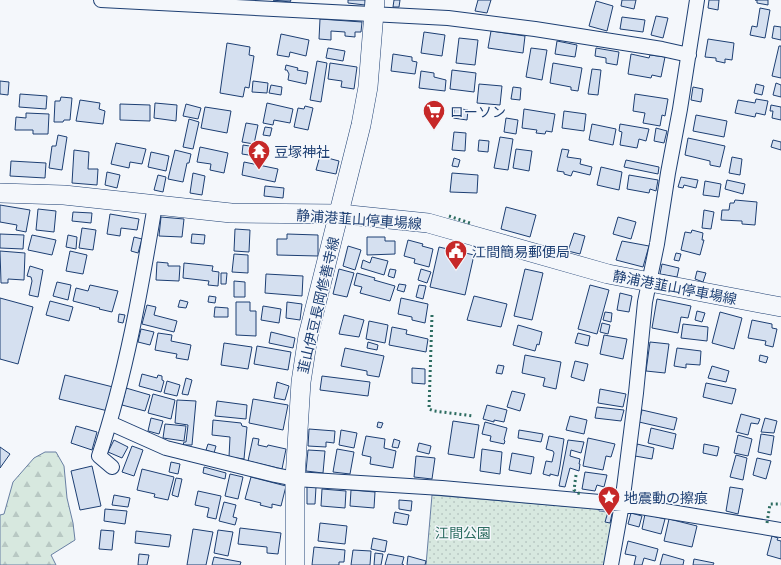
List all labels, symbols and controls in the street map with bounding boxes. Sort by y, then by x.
supermarket icon: ローソン [421,98,447,131]
place label: ローソン [450,103,506,120]
temple icon: 豆塚神社 [246,138,272,171]
place label: 豆塚神社 [274,143,330,160]
street label: 静浦港韮山停車場線 [296,206,422,232]
street label: 韮山伊豆長岡修善寺線 [294,235,342,375]
public building icon: 江間簡易郵便局 [443,238,469,271]
place label: 江間簡易郵便局 [472,243,570,260]
street label: 静浦港韮山停車場線 [612,267,738,307]
place icon: 地震動の擦痕 [596,484,622,517]
place label: 地震動の擦痕 [624,489,708,506]
park label: 江間公園 [435,524,491,541]

